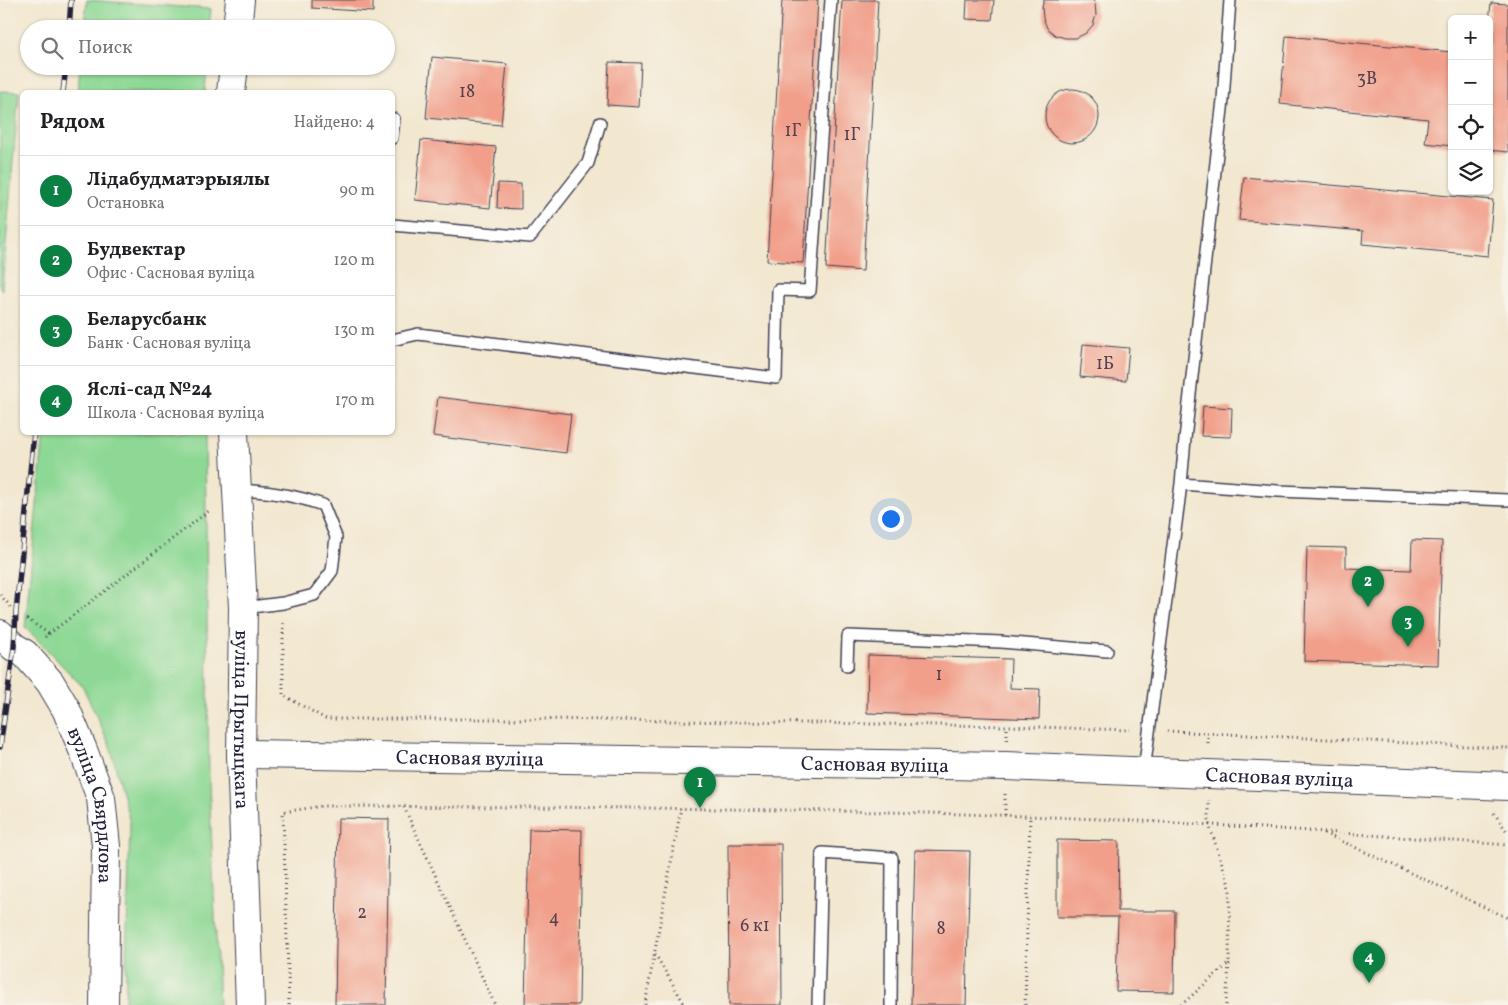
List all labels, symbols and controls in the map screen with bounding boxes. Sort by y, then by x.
map controls [1448,15,1493,195]
button: + [1448,15,1493,60]
search box [20,20,395,75]
icon: search [38,34,66,62]
text: Поиск [78,35,132,61]
button: − [1448,60,1493,105]
house number: 3В [1357,67,1377,92]
house number: 18 [459,80,475,105]
button: locate [1448,105,1493,150]
text: Рядом [40,108,105,137]
text: Найдено: 4 [294,112,375,134]
house number: 1Г [784,119,802,144]
house number: 1Г [843,123,861,148]
button: layers [1448,150,1493,195]
text: Лідабудматэрыялы [87,167,270,193]
text: 1 [53,180,59,202]
text: 90 m [339,180,375,202]
text: Остановка [87,193,165,215]
text: Будвектар [87,237,185,263]
text: 2 [52,250,60,272]
text: 120 m [333,250,375,272]
text: Офис · Сасновая вуліца [87,263,255,285]
text: Беларусбанк [87,307,206,333]
text: 3 [52,320,60,342]
text: 130 m [334,320,375,342]
text: Банк · Сасновая вуліца [87,333,251,355]
house number: 1Б [1096,352,1114,377]
text: Яслі-сад №24 [87,377,212,403]
text: 4 [51,390,61,412]
text: 170 m [335,390,375,412]
text: Школа · Сасновая вуліца [87,403,265,425]
your location [878,506,904,532]
pin: 2 [1352,566,1384,607]
pin: 3 [1392,606,1424,647]
street label: вуліца Прытыцкага [225,630,255,810]
house number: 1 [936,663,942,688]
street label: вуліца Свярдлова [59,723,118,884]
street label: Сасновая вуліца [396,744,544,775]
street label: Сасновая вуліца [801,751,949,781]
street label: Сасновая вуліца [1205,762,1354,796]
pin: 1 [684,767,716,808]
house number: 2 [357,901,367,926]
house number: 4 [549,906,559,931]
house number: 6 к1 [740,914,770,939]
house number: 8 [936,917,946,942]
pin: 4 [1353,942,1385,983]

